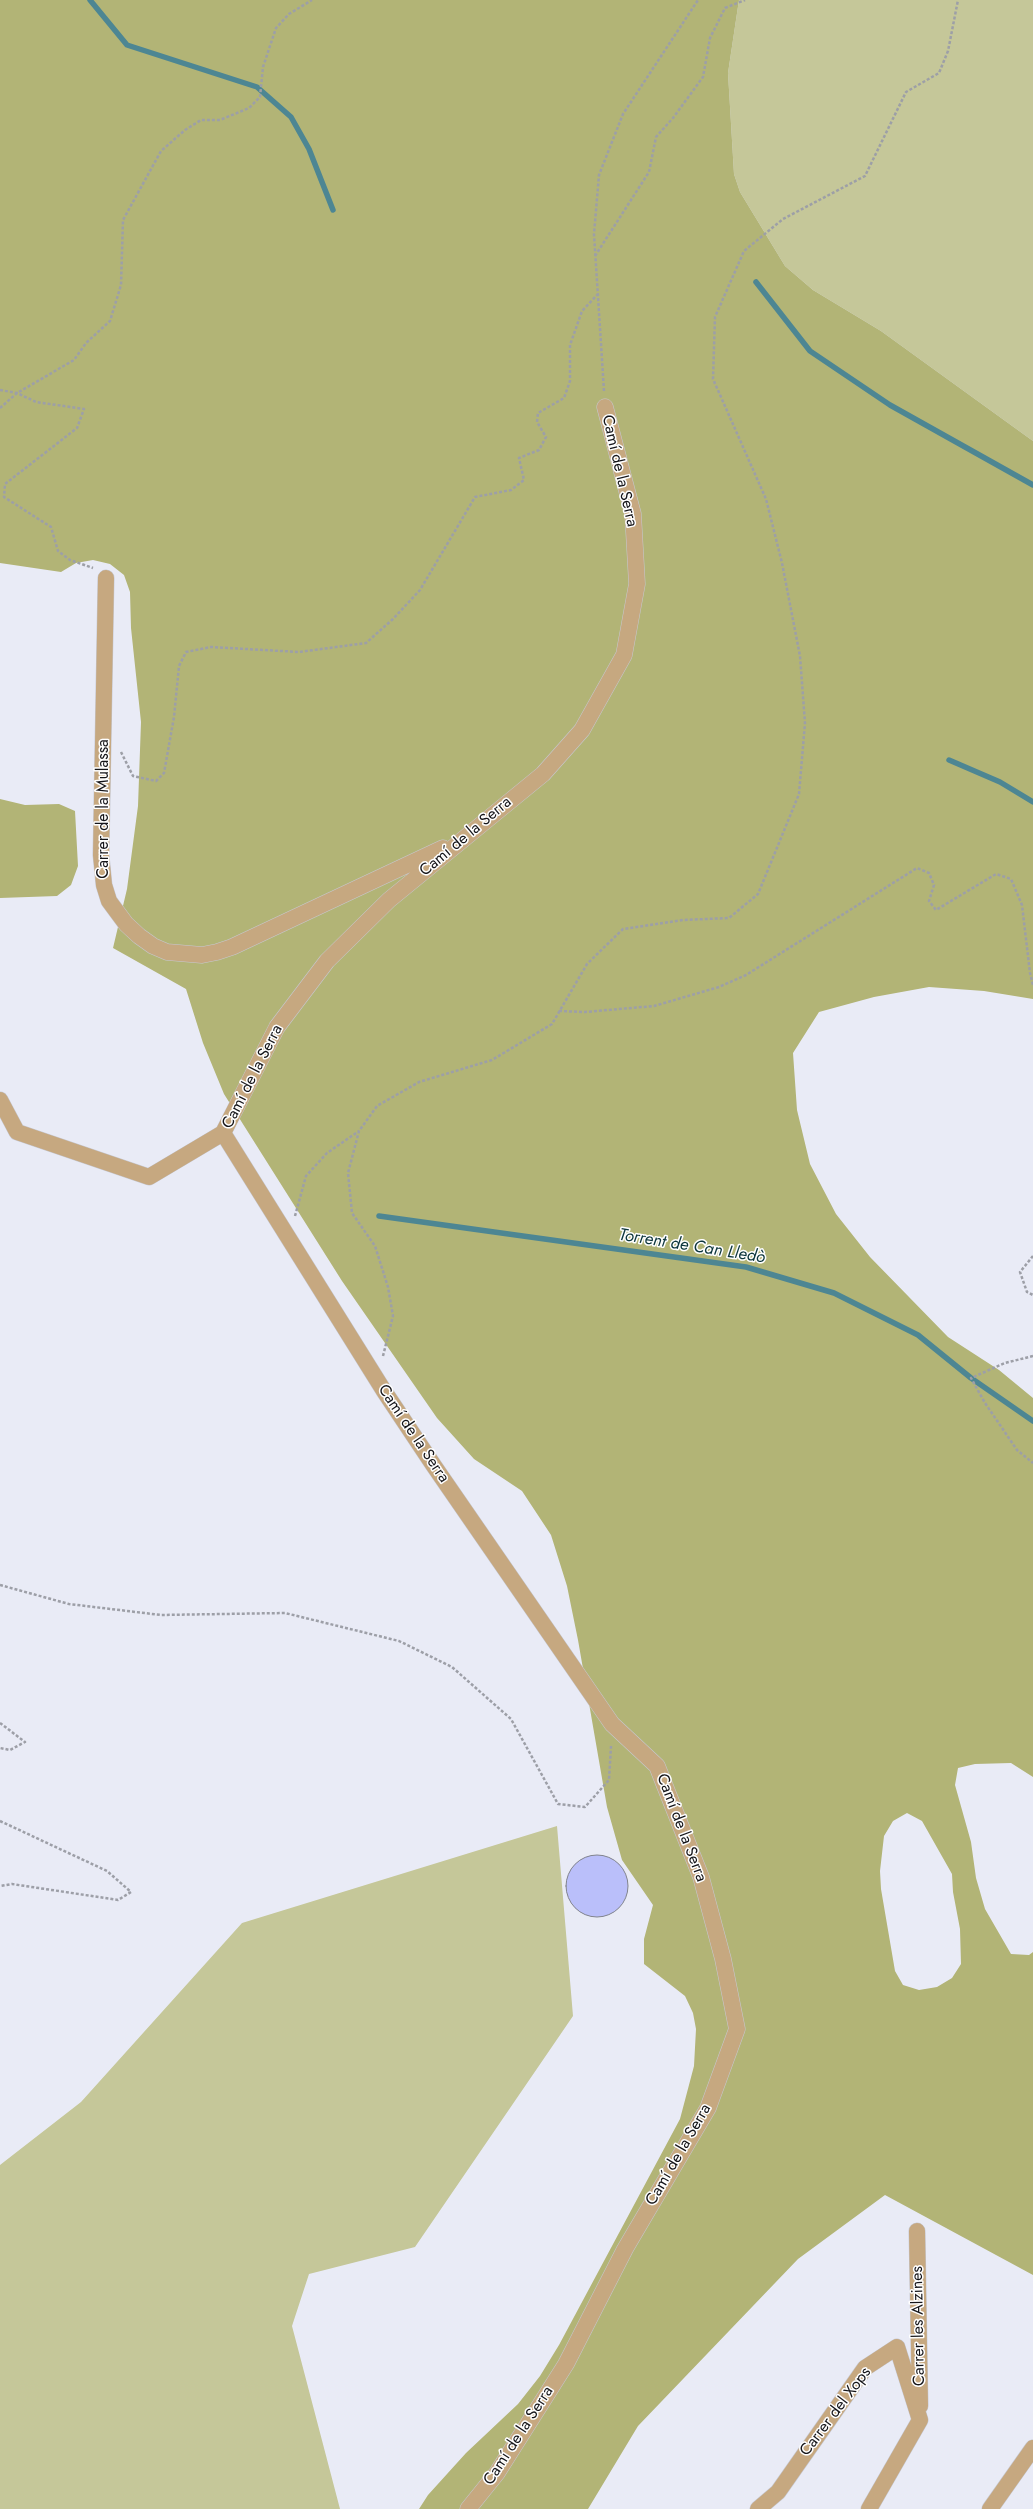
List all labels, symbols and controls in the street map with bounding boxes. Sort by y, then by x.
street label: Camí de la Serra [597,413,641,529]
street label: Carrer de la Mulassa [94,739,114,879]
street label: Camí de la Serra [416,793,516,881]
street label: Camí de la Serra [219,1022,287,1132]
water label: Torrent de Can Lledò [617,1225,767,1269]
street label: Camí de la Serra [373,1381,453,1487]
street label: Camí de la Serra [652,1771,710,1885]
street label: Camí de la Serra [642,2101,716,2209]
street label: Carrer les Alzines [908,2266,930,2386]
street label: Carrer del Xops [796,2364,876,2460]
street label: Camí de la Serra [480,2383,558,2489]

